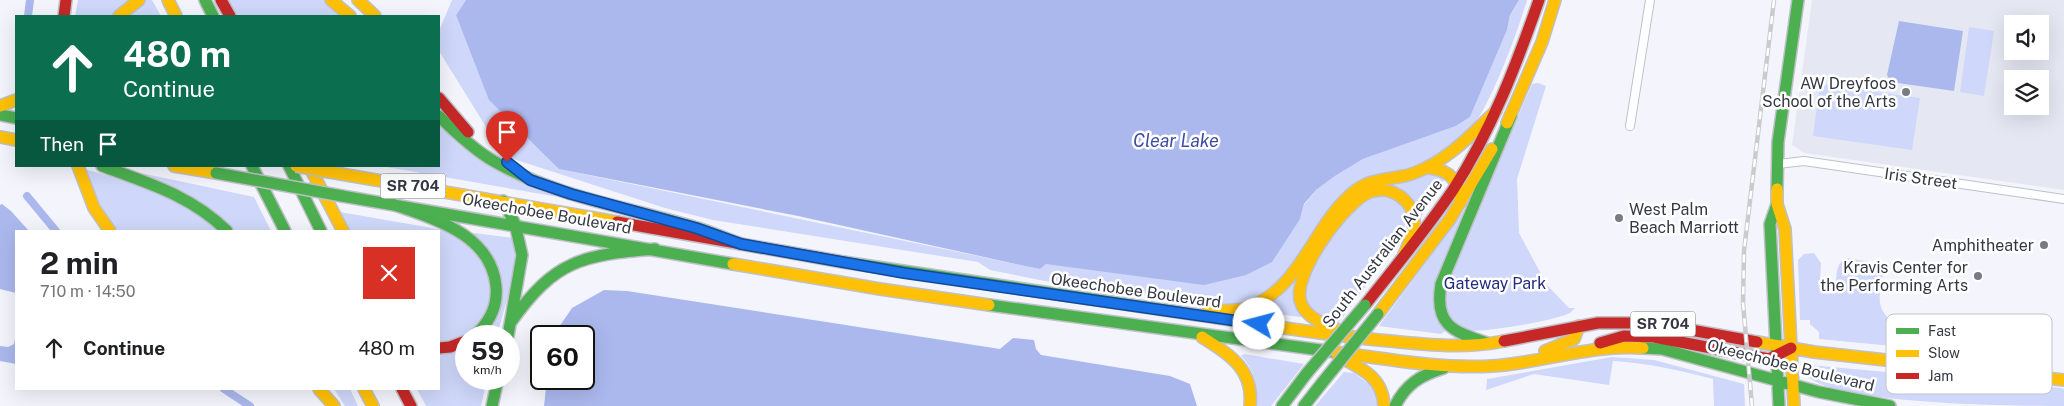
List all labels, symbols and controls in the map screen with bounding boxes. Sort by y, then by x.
map controls [2004,15,2049,115]
button: sound [2004,15,2049,60]
text: 480 m [123,34,231,75]
icon: ahead [40,35,105,100]
button: layers [2004,70,2049,115]
place label: AW Dreyfoos School of the Arts [1762,74,1896,111]
text: Continue [123,76,215,102]
marker: AW Dreyfoos School of the Arts [1900,86,1912,98]
pin [486,111,528,162]
icon: arrive [493,118,521,146]
icon: arrive [94,130,122,158]
water label: Clear Lake [1133,130,1219,151]
text: Then [40,133,84,155]
street label: Iris Street [1883,164,1959,193]
road number: SR 704 [380,174,446,198]
street label: South Australian Avenue [1318,175,1446,331]
street label: Okeechobee Boulevard [461,189,633,238]
place label: West Palm Beach Marriott [1629,200,1739,237]
marker: West Palm Beach Marriott [1613,212,1625,224]
place label: Amphitheater [1932,236,2034,255]
marker: Amphitheater [2038,239,2050,251]
text: 2 min [40,245,119,281]
button: close [363,247,415,299]
place label: Kravis Center for the Performing Arts [1820,258,1968,295]
street label: Okeechobee Boulevard [1050,269,1222,312]
marker: Kravis Center for the Performing Arts [1972,270,1984,282]
park label: Gateway Park [1444,274,1546,293]
text: 710 m · 14:50 [40,282,136,301]
position arrow [1232,297,1284,349]
road number: SR 704 [1630,312,1696,336]
legend [1886,314,2052,394]
text: Fast [1928,323,1956,339]
speed limit sign: 60 [530,325,595,390]
icon: ahead [40,334,68,362]
text: 59 [471,336,504,366]
street label: Okeechobee Boulevard [1705,336,1876,395]
text: Continue [83,337,165,359]
text: 480 m [358,337,415,359]
text: Slow [1928,345,1960,361]
text: km/h [473,363,502,377]
text: Jam [1928,368,1953,384]

